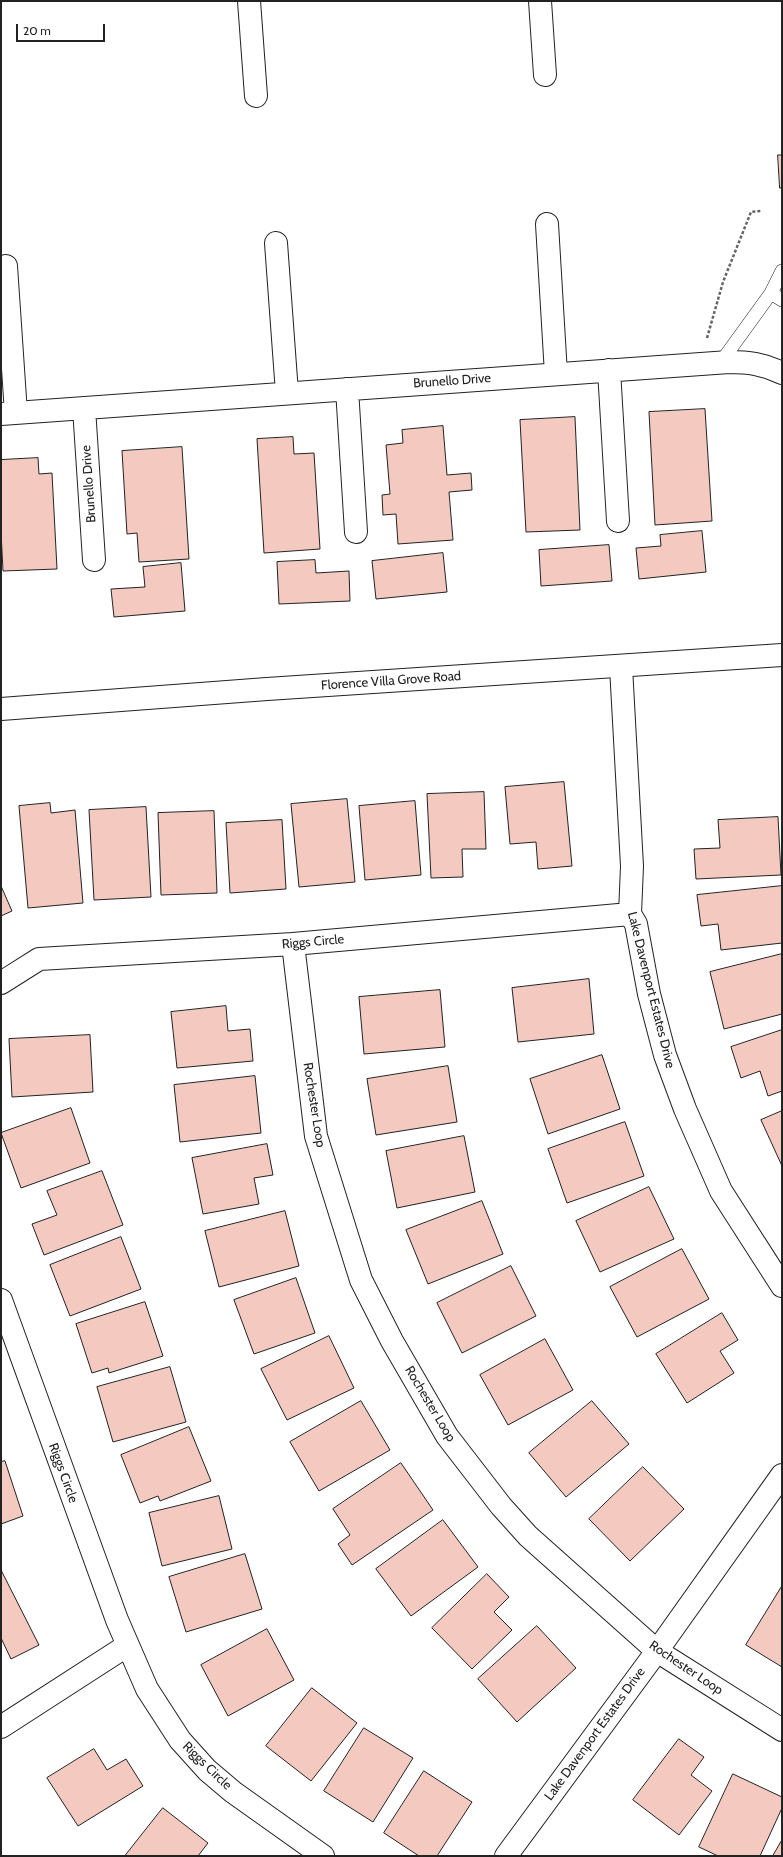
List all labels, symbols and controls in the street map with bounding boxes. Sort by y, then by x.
scale bar [18,16,107,42]
text: 20 m [23,23,51,38]
street label: Brunello Drive [413,371,491,391]
street label: Brunello Drive [79,445,99,523]
street label: Florence Villa Grove Road [320,668,462,694]
street label: Lake Davenport Estates Drive [624,910,678,1070]
street label: Riggs Circle [281,932,345,952]
street label: Rochester Loop [300,1061,328,1149]
street label: Rochester Loop [401,1363,459,1445]
street label: Riggs Circle [45,1441,81,1505]
street label: Rochester Loop [646,1638,726,1698]
street label: Lake Davenport Estates Drive [541,1664,649,1804]
street label: Riggs Circle [179,1739,235,1793]

